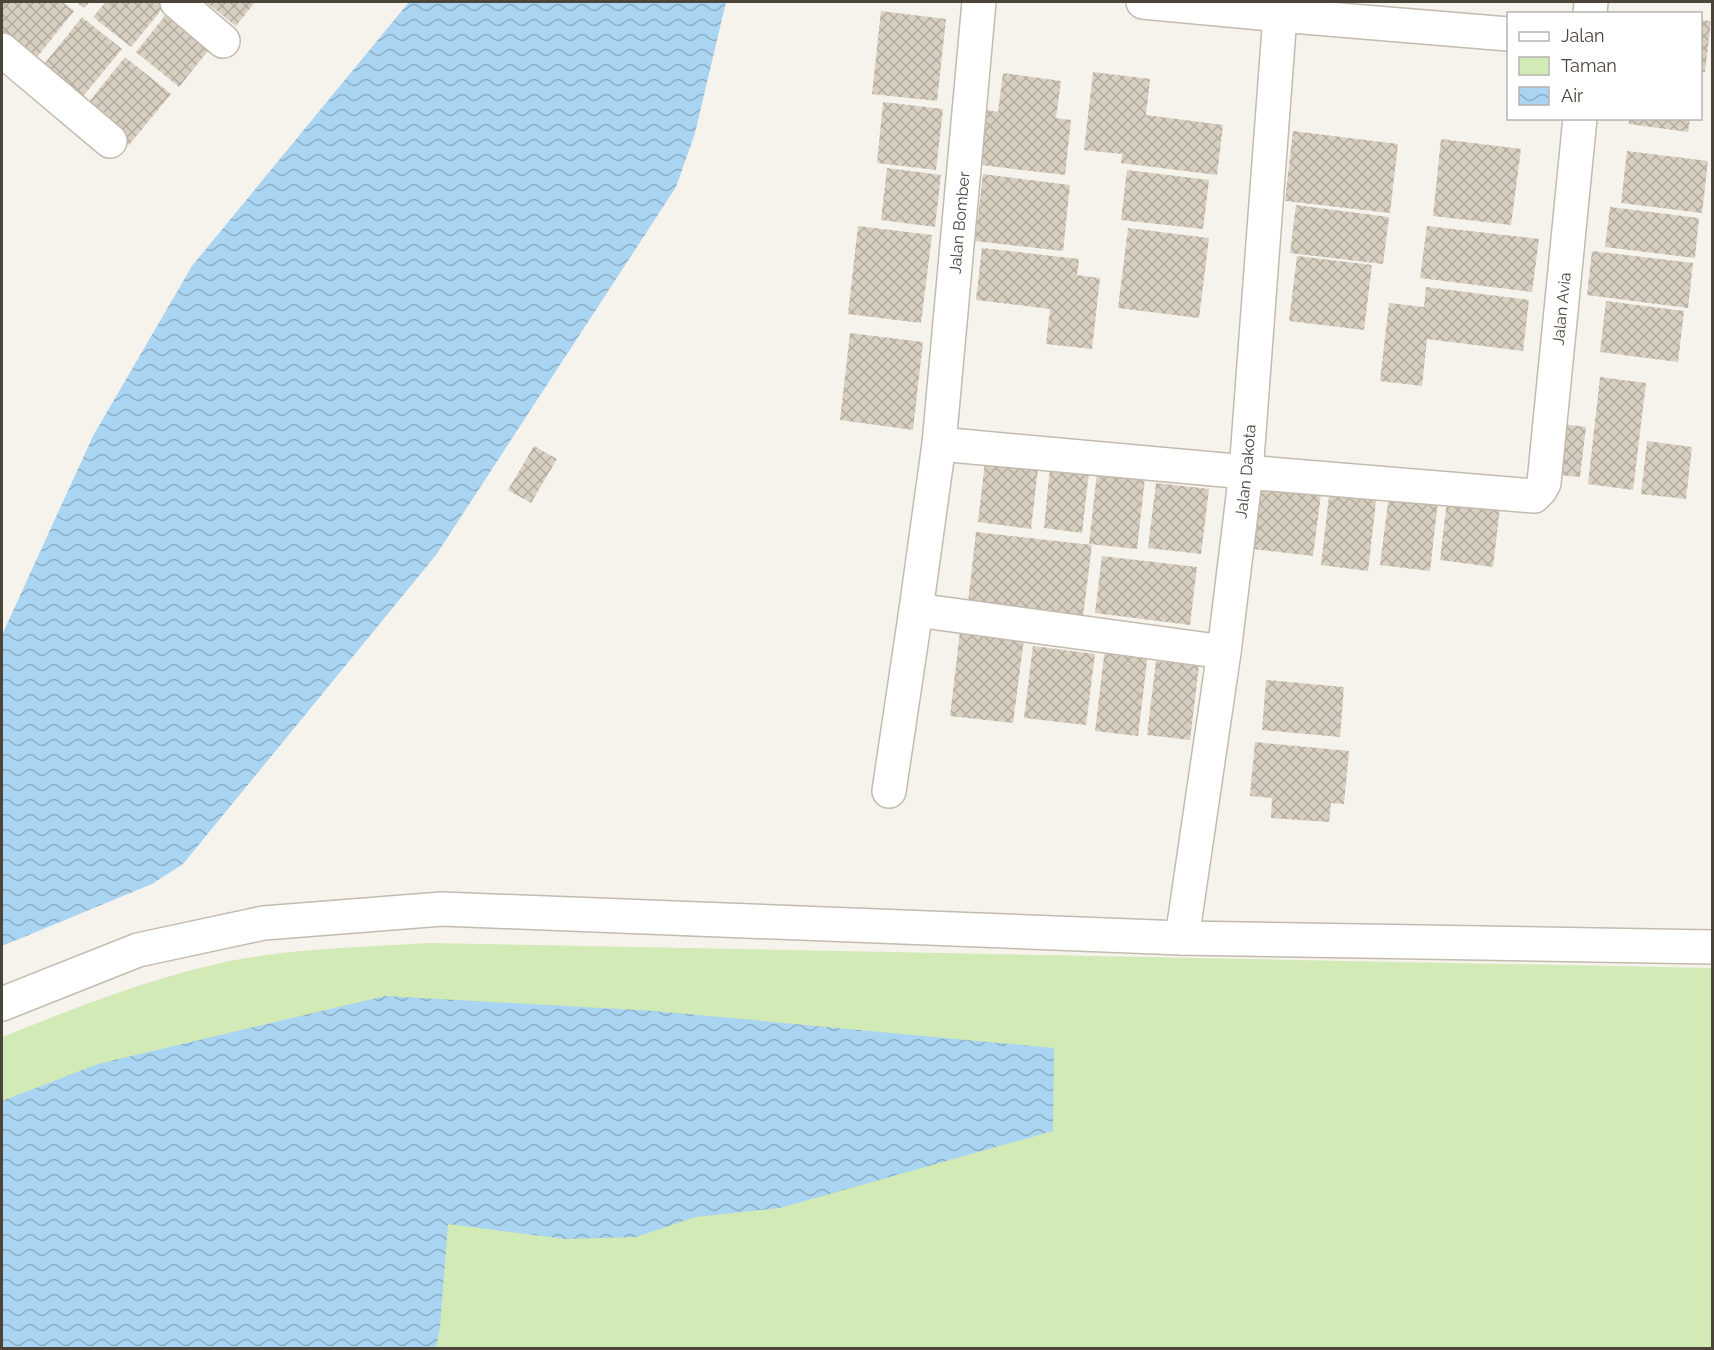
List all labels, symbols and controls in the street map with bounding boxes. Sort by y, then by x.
legend [1507,12,1702,120]
text: Jalan [1561,25,1605,46]
text: Taman [1561,55,1617,76]
text: Air [1561,85,1584,106]
street label: Jalan Bomber [945,170,973,274]
street label: Jalan Avia [1548,271,1574,346]
street label: Jalan Dakota [1231,424,1259,519]

